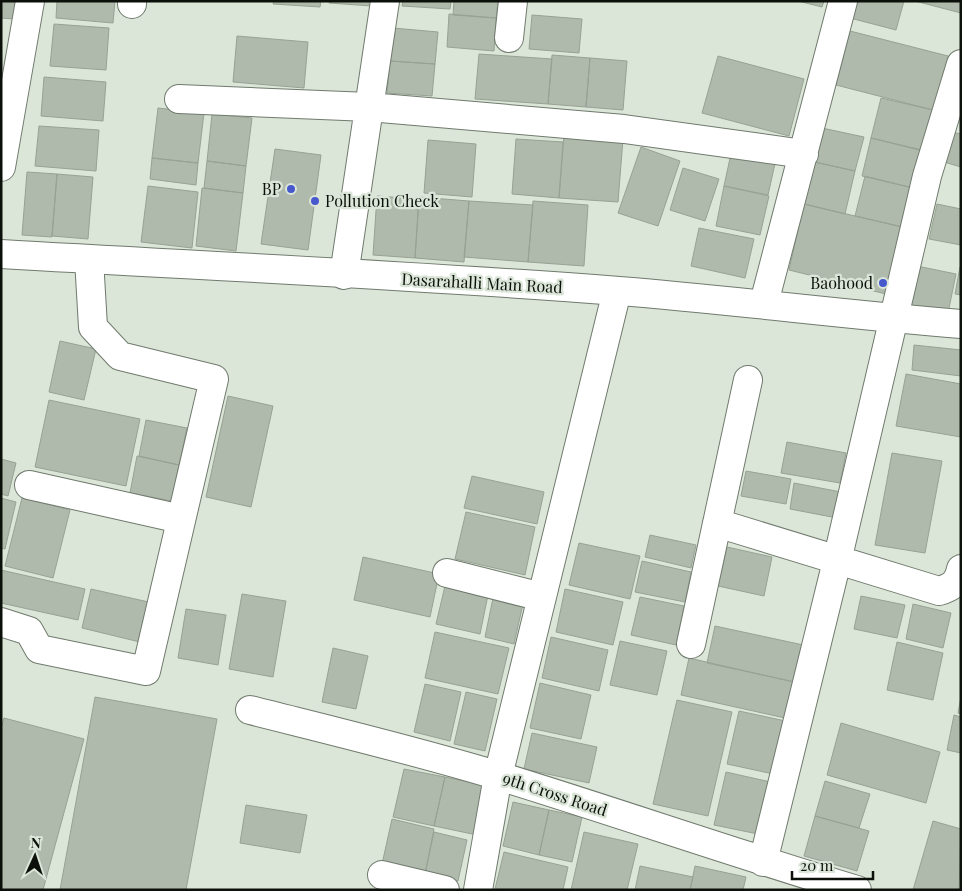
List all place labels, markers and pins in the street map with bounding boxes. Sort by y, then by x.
place label: BP [262,178,281,199]
marker: BP [285,183,297,195]
place label: Pollution Check [325,190,439,211]
marker: Pollution Check [309,195,321,207]
place label: Baohood [810,272,873,293]
marker: Baohood [877,277,889,289]

